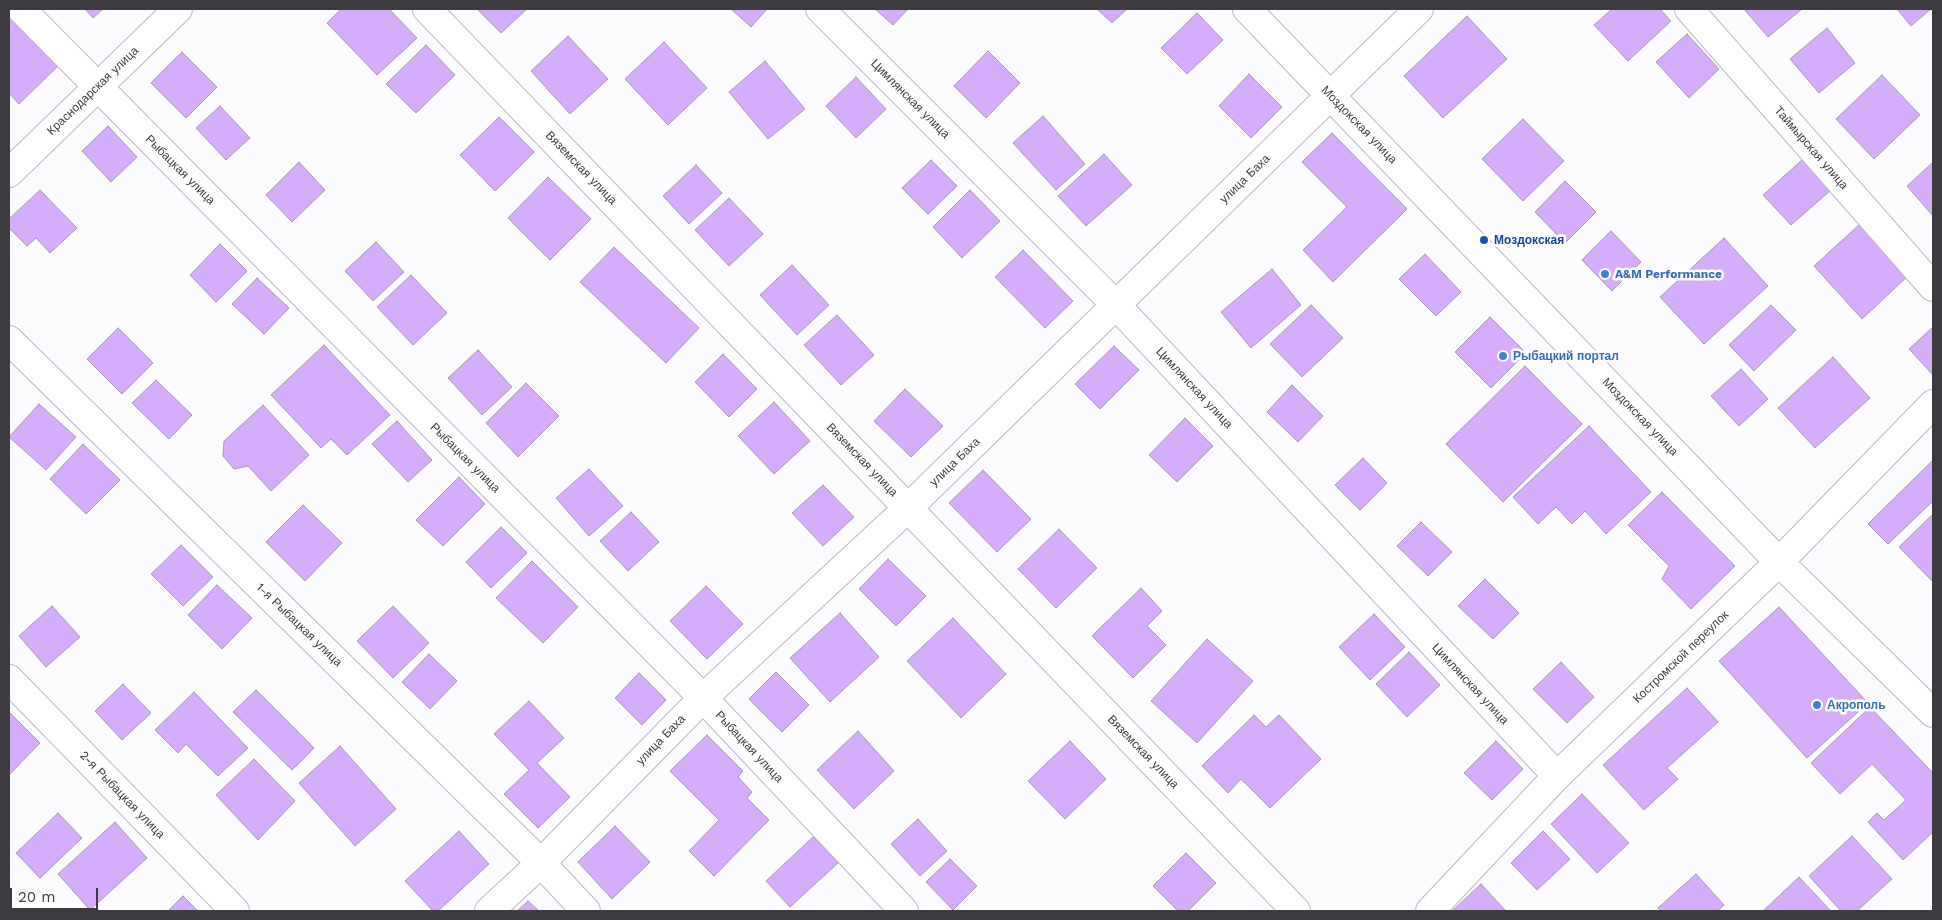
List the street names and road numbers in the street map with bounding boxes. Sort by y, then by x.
street label: Краснодарская улица [44,44,142,138]
street label: Цимлянская улица [868,57,952,141]
street label: Моздокская улица [1318,83,1400,167]
street label: Таймырская улица [1771,103,1851,193]
street label: Вяземская улица [542,128,620,208]
street label: Рыбацкая улица [142,132,218,208]
street label: улица Баха [1217,152,1273,206]
street label: Цимлянская улица [1153,344,1235,432]
street label: Моздокская улица [1599,375,1681,459]
street label: Рыбацкая улица [427,420,503,496]
street label: Вяземская улица [823,420,901,500]
street label: улица Баха [927,435,983,489]
street label: 1-я Рыбацкая улица [253,580,345,670]
street label: Костромской переулок [1630,608,1732,706]
street label: Цимлянская улица [1429,640,1511,728]
street label: Рыбацкая улица [712,708,786,786]
street label: улица Баха [634,712,688,768]
street label: Вяземская улица [1104,712,1182,792]
street label: 2-я Рыбацкая улица [77,748,167,842]

